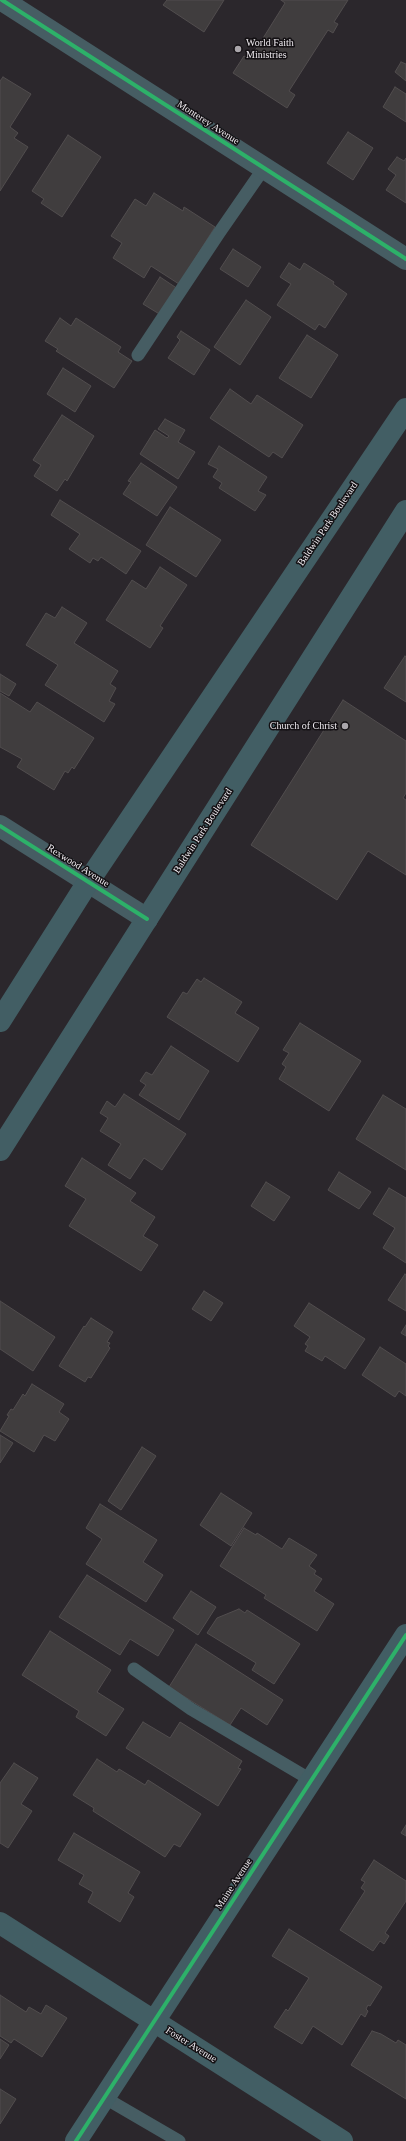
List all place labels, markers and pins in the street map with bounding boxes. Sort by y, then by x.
place label: World Faith Ministries [246,37,294,60]
marker: World Faith Ministries [233,44,243,54]
place label: Church of Christ [270,720,337,732]
marker: Church of Christ [340,721,350,731]

